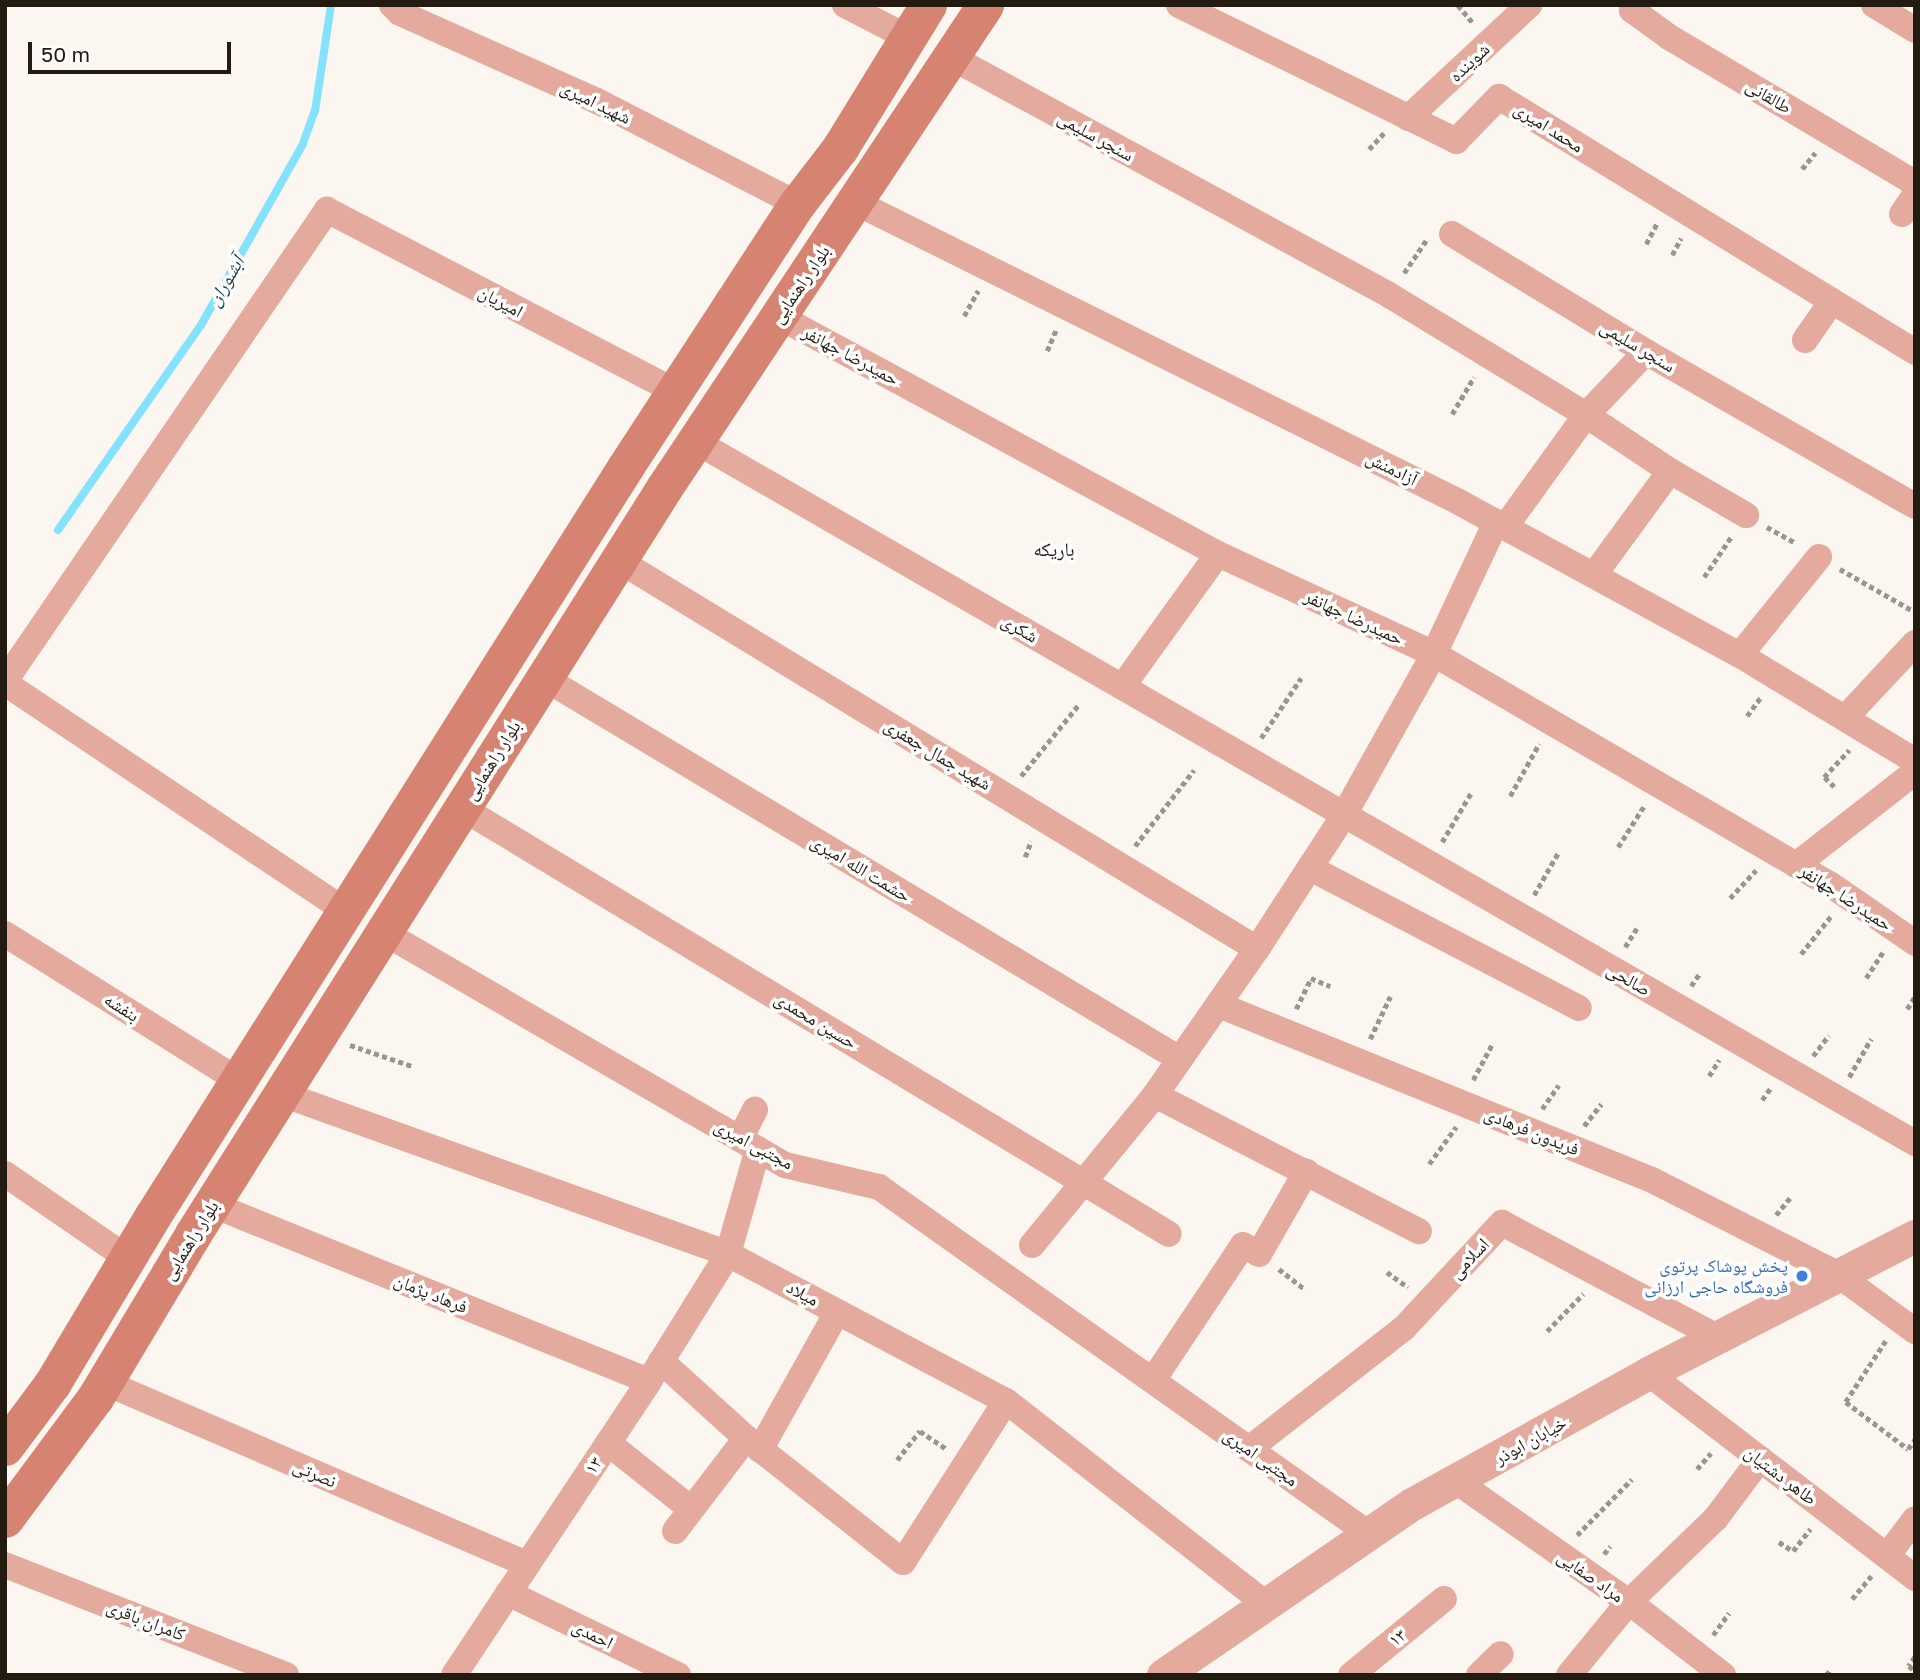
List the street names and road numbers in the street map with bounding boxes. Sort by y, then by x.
street label: شوینده [1444,38,1494,86]
street label: طالقانی [1742,74,1796,118]
street label: شهید امیری [557,76,635,128]
street label: محمد امیری [1510,97,1588,157]
street label: سنجر سلیمی [1054,106,1138,166]
street label: بلوار راهنمایی [766,241,834,327]
street label: امیریان [475,280,527,322]
street label: سنجر سلیمی [1597,315,1679,377]
street label: حمیدرضا جهانفر [799,321,903,389]
street label: آزادمنش [1363,446,1421,490]
street label: حمیدرضا جهانفر [1301,585,1407,649]
street label: شکری [998,609,1042,647]
street label: شهید جمال جعفری [881,714,995,794]
street label: بلوار راهنمایی [459,716,525,804]
street label: حشمت الله امیری [807,830,915,906]
street label: حمیدرضا جهانفر [1796,859,1896,935]
street label: صالحی [1603,958,1655,1000]
street label: حسین محمدی [771,987,861,1053]
street label: بنفشه [100,988,144,1026]
street label: فریدون فرهادی [1482,1102,1582,1160]
street label: مجتبی امیری [711,1114,797,1174]
street label: بلوار راهنمایی [157,1196,223,1284]
street label: اسلامی [1445,1233,1493,1283]
street label: فرهاد پژمان [391,1269,471,1317]
street label: میلاد [783,1276,823,1310]
street label: خیابان ابوذر [1490,1411,1570,1469]
street label: مجتبی امیری [1220,1423,1302,1491]
street label: طاهر دشتیان [1741,1441,1821,1509]
street label: ۱۳ [580,1452,606,1478]
street label: نصرتی [290,1454,340,1492]
street label: مراد صفایی [1554,1545,1628,1607]
street label: کامران باقری [104,1595,188,1645]
street label: احمدی [569,1615,617,1653]
street label: ۱۳ [1384,1624,1410,1650]

